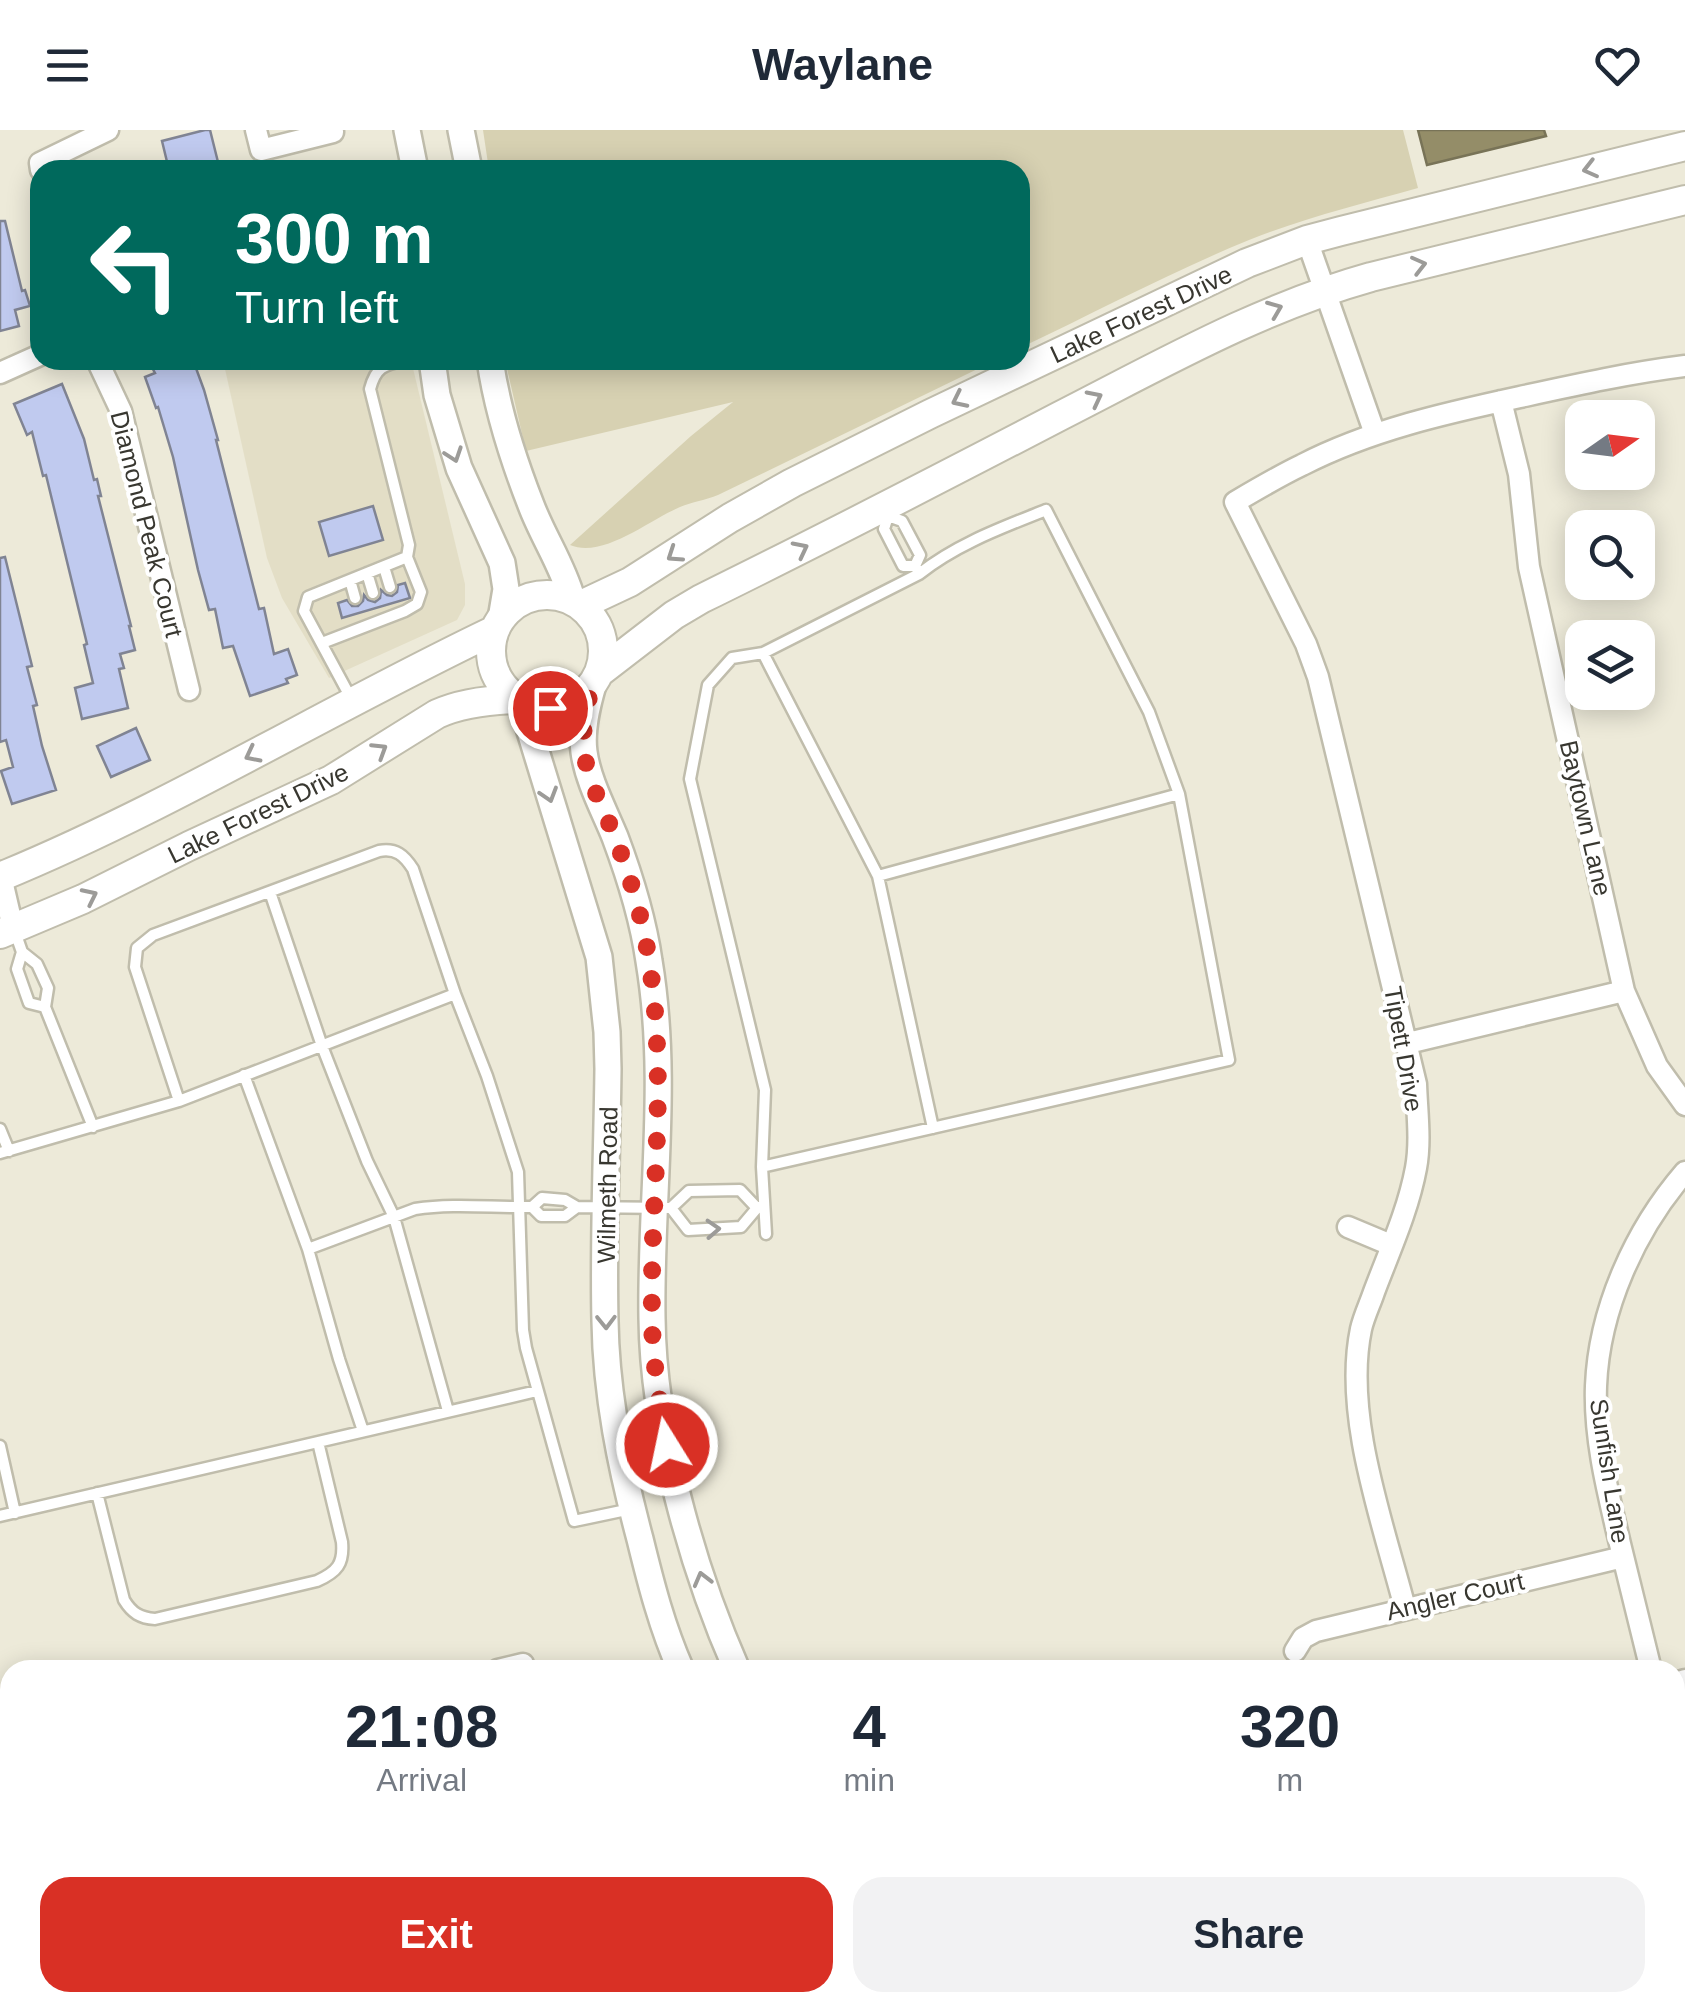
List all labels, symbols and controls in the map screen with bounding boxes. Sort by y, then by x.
icon: menu [40,38,95,93]
icon: heart [1590,38,1645,93]
text: Waylane [752,39,933,90]
one-way arrow [1582,157,1599,178]
icon: left [70,200,200,330]
text: 300 m [235,200,433,278]
one-way arrow [1410,256,1427,277]
street label: Lake Forest Drive [1046,260,1236,368]
text: Turn left [235,282,398,333]
one-way arrow [1265,301,1283,321]
one-way arrow [951,387,969,407]
one-way arrow [1084,391,1102,410]
north arrow [1565,400,1655,490]
map controls [1565,400,1655,710]
street label: Diamond Peak Court [105,408,189,640]
one-way arrow [443,445,463,462]
button: search [1565,510,1655,600]
one-way arrow [791,542,809,561]
one-way arrow [667,543,685,562]
button: layers [1565,620,1655,710]
pin [508,666,593,751]
icon: arrive [523,681,578,736]
street label: Baytown Lane [1555,738,1617,898]
one-way arrow [245,743,263,762]
one-way arrow [369,743,387,762]
street label: Lake Forest Drive [163,757,353,869]
one-way arrow [537,786,558,803]
one-way arrow [79,888,97,908]
street label: Tipett Drive [1379,984,1429,1114]
street label: Wilmeth Road [592,1106,622,1264]
one-way arrow [705,1219,721,1240]
one-way arrow [595,1315,616,1331]
position arrow [615,1393,719,1497]
street label: Sunfish Lane [1585,1397,1635,1545]
street label: Angler Court [1383,1567,1527,1625]
one-way arrow [692,1571,713,1588]
text: 21:08 [345,1693,498,1760]
text: 4 [852,1693,886,1760]
text: 320 [1240,1693,1340,1760]
text: Arrival [376,1762,467,1798]
text: min [843,1762,895,1798]
text: m [1277,1762,1303,1798]
button: Exit [40,1877,833,1992]
button: Share [853,1877,1645,1992]

